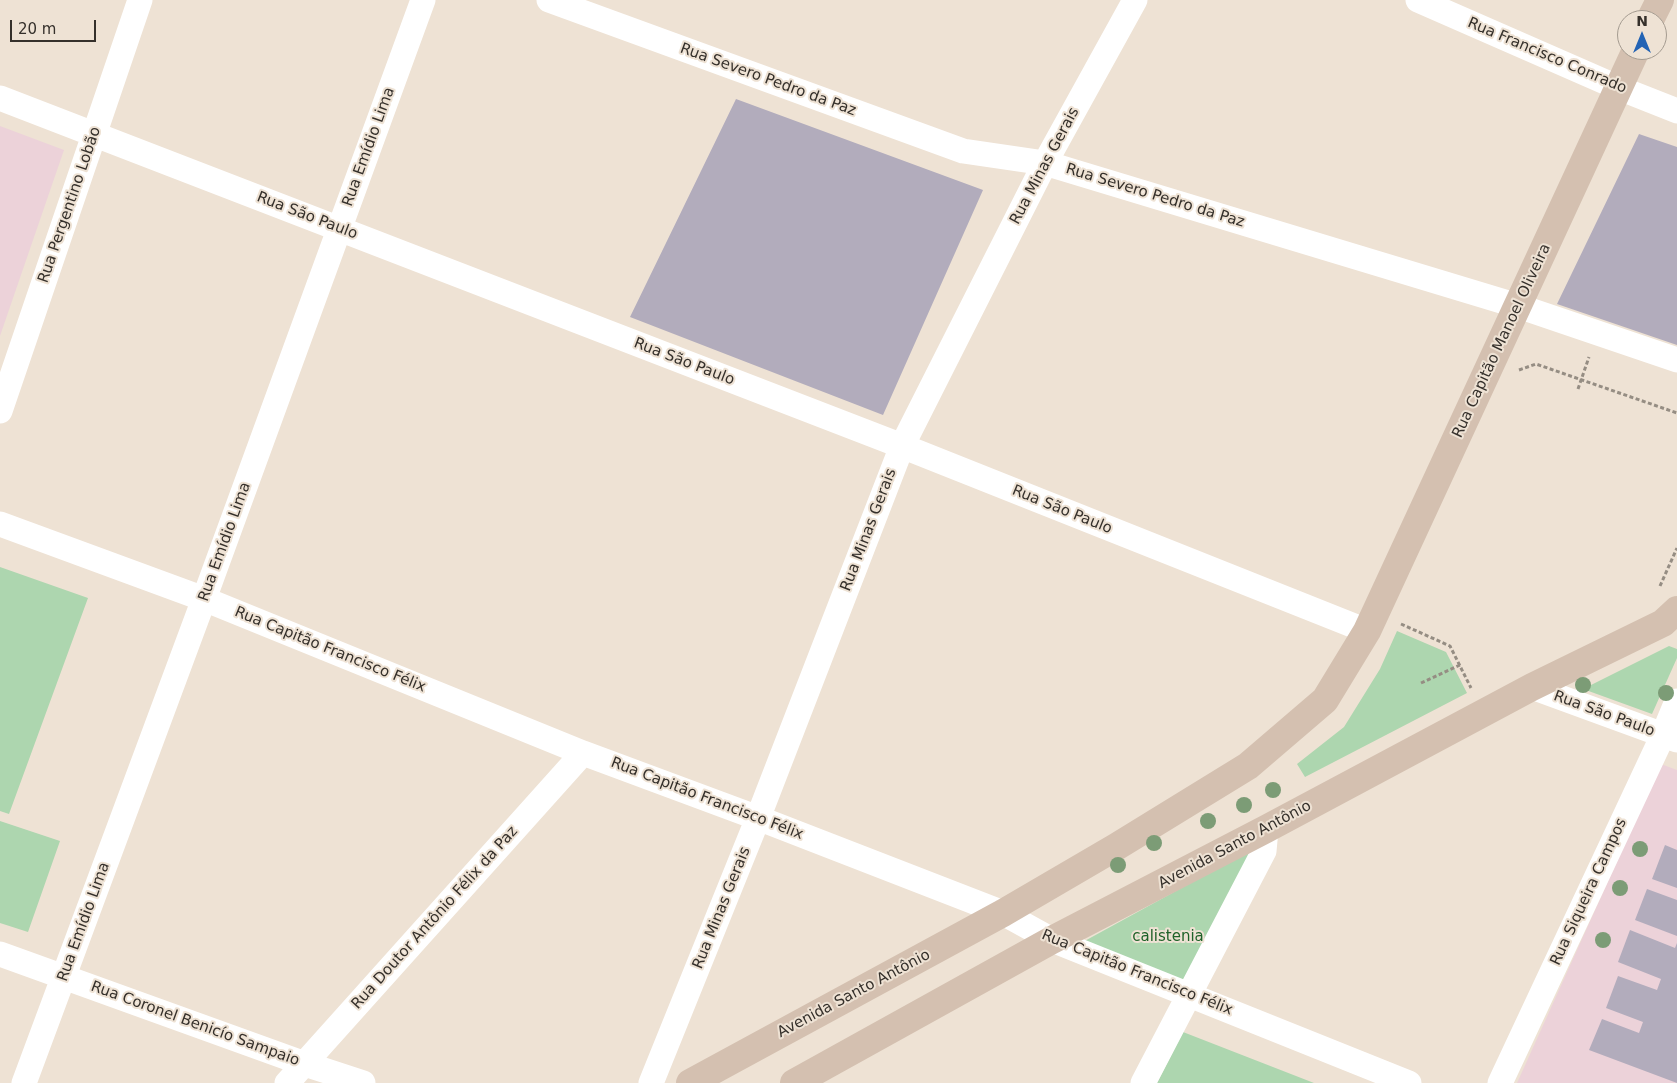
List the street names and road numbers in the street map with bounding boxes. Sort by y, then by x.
street label: Rua Francisco Conrado [1465,14,1629,98]
street label: Rua Severo Pedro da Paz [678,40,858,120]
street label: Rua Emídio Lima [339,85,399,209]
street label: Rua Minas Gerais [1007,104,1083,228]
street label: Rua Pergentino Lobão [35,125,105,285]
street label: Rua Severo Pedro da Paz [1064,160,1246,232]
street label: Rua São Paulo [254,189,360,243]
street label: Rua Capitão Manoel Oliveira [1449,241,1555,441]
street label: Rua São Paulo [631,335,737,389]
street label: Rua Minas Gerais [837,466,901,594]
street label: Rua Emídio Lima [195,480,255,604]
street label: Rua São Paulo [1009,482,1115,538]
street label: Rua Capitão Francisco Félix [232,603,428,697]
street label: Rua São Paulo [1551,687,1657,741]
street label: Rua Capitão Francisco Félix [608,754,806,844]
street label: Avenida Santo Antônio [1156,797,1314,893]
street label: Rua Siqueira Campos [1547,816,1631,968]
street label: Rua Doutor Antônio Félix da Paz [348,823,522,1013]
street label: Rua Minas Gerais [689,844,755,972]
street label: Rua Emídio Lima [54,860,114,984]
street label: Rua Capitão Francisco Félix [1039,926,1235,1020]
street label: Avenida Santo Antônio [775,946,933,1042]
street label: Rua Coronel Benicío Sampaio [88,978,302,1070]

